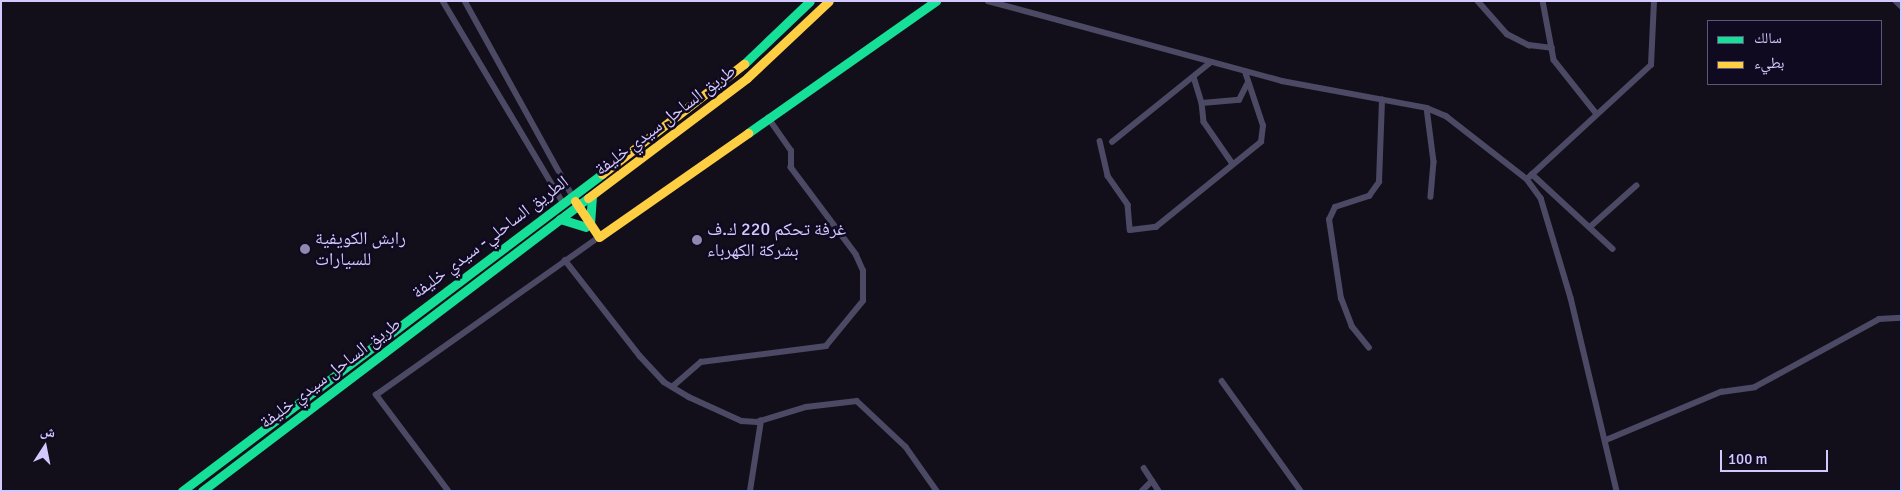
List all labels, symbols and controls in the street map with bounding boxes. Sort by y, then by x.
legend [1707,20,1882,85]
text: سالك [1754,29,1782,47]
text: بطيء [1754,54,1784,72]
street label: طريق الساحل سيدي خليفة [590,60,740,180]
street label: الطريق الساحلي- سيدي خليفة [407,171,573,303]
place label: غرفة تحكم 220 ك.ف بشركة الكهرباء [707,219,846,262]
place label: رابش الكويفية للسيارات [315,228,406,270]
marker: غرفة تحكم 220 ك.ف بشركة الكهرباء [691,234,703,246]
marker: رابش الكويفية للسيارات [299,243,311,255]
street label: طريق الساحل سيدي خليفة [255,313,405,433]
north arrow [20,422,70,472]
text: ش [39,422,57,442]
scale bar [1722,440,1830,472]
text: 100 m [1728,450,1768,468]

